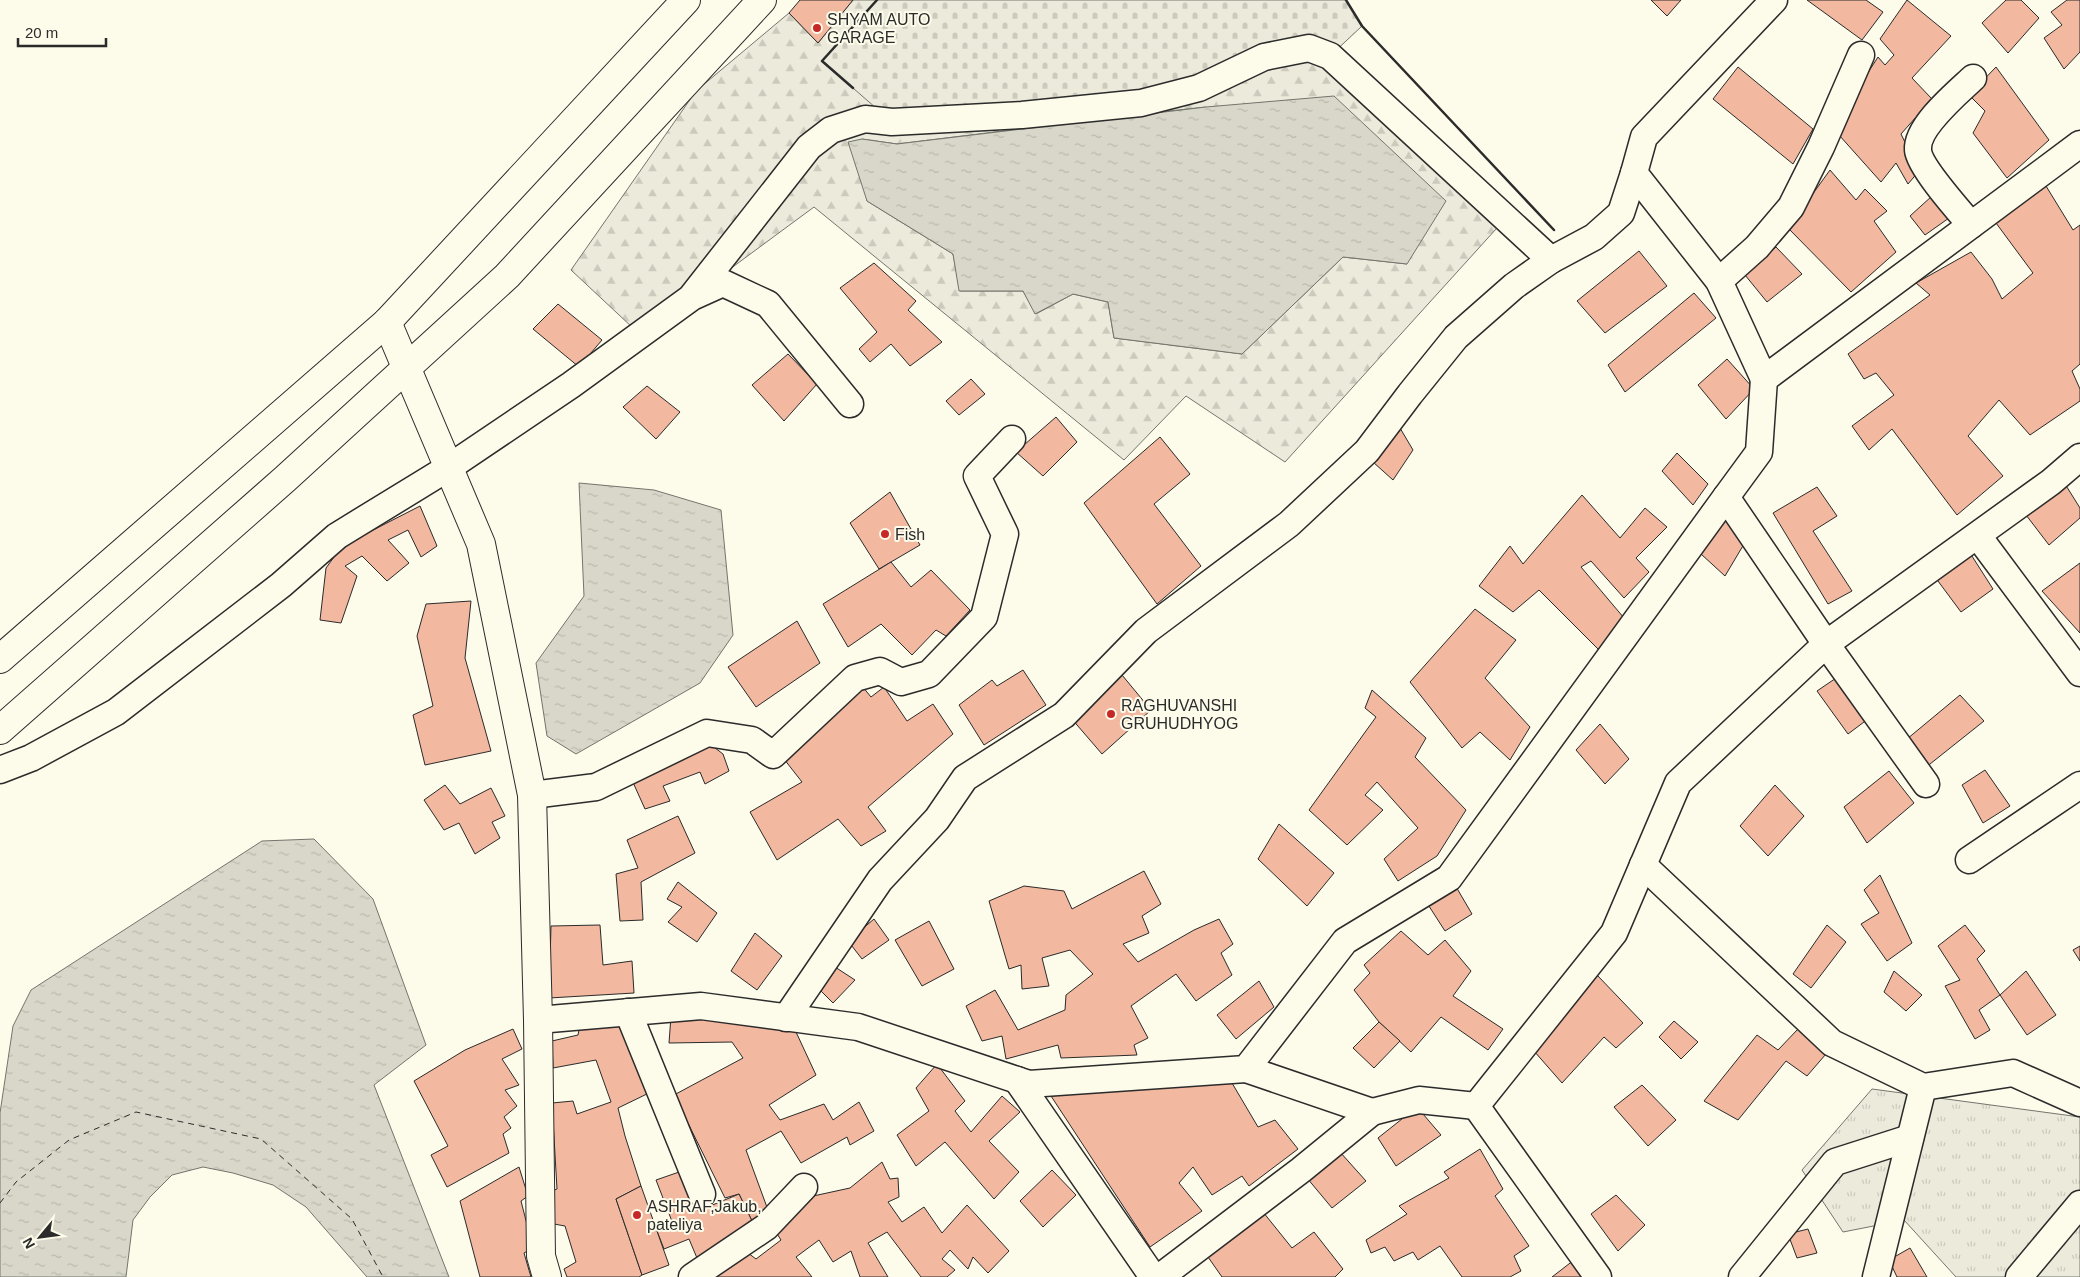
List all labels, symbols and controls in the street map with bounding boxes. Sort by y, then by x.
place label: SHYAM AUTO GARAGE [827,11,930,46]
scale bar [18,15,105,47]
marker: SHYAM AUTO GARAGE [811,22,823,34]
text: 20 m [25,24,58,41]
place label: Fish [895,526,925,543]
marker: Fish [879,528,891,540]
place label: RAGHUVANSHI GRUHUDHYOG [1121,697,1238,732]
marker: RAGHUVANSHI GRUHUDHYOG [1105,708,1117,720]
place label: ASHRAF,Jakub, pateliya [647,1198,762,1233]
marker: ASHRAF,Jakub, pateliya [631,1209,643,1221]
north arrow [15,1212,65,1262]
text: N [19,1235,38,1252]

